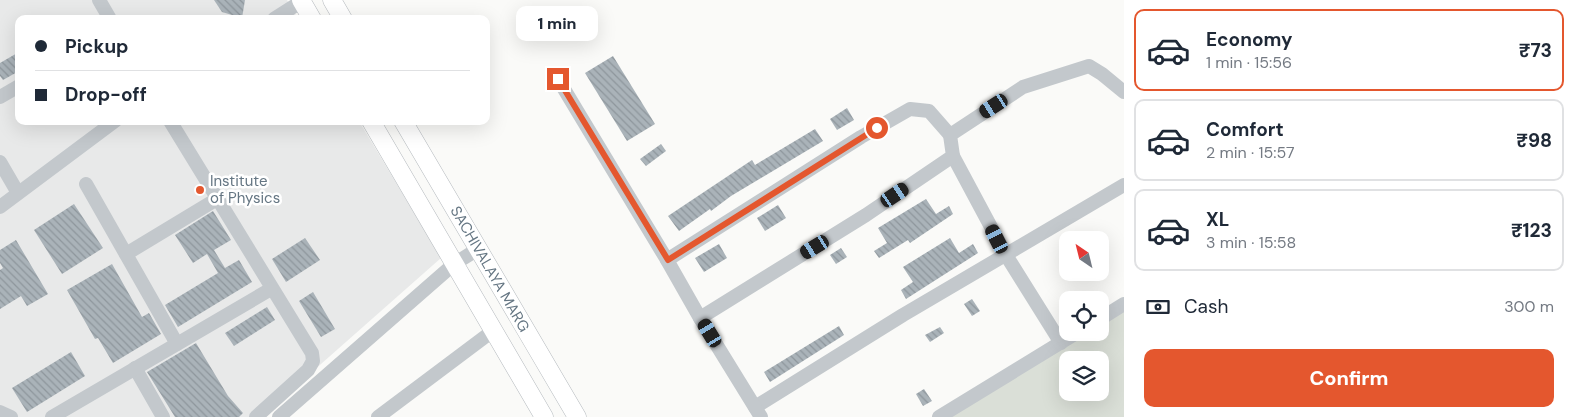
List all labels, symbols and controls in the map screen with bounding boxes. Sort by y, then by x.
callout: 1 min [517,7,599,42]
text: 1 min [537,13,577,34]
text: Economy [1206,27,1293,52]
icon: car [1146,28,1191,73]
text: Pickup [65,34,129,59]
text: ₹73 [1519,38,1552,63]
text: 1 min · 15:56 [1206,52,1292,73]
route end [547,68,569,90]
text: Drop-off [65,82,147,107]
car [977,92,1010,120]
route start [866,117,888,139]
text: Comfort [1206,117,1284,142]
icon: car [1146,118,1191,163]
text: ₹98 [1516,128,1552,153]
text: 2 min · 15:57 [1206,142,1294,163]
place label: Institute of Physics [210,171,280,208]
car [878,180,911,210]
marker: Institute of Physics [194,184,206,196]
street label: SACHIVALAYA MARG [446,202,534,336]
text: XL [1206,207,1229,232]
icon: car [1146,208,1191,253]
text: ₹123 [1511,218,1552,243]
car [983,222,1010,256]
north arrow [1059,231,1109,281]
map controls [1059,231,1109,401]
text: 3 min · 15:58 [1206,232,1296,253]
car [798,233,831,261]
button: locate [1059,291,1109,341]
icon: cash [1144,293,1172,321]
text: Cash [1184,294,1228,319]
text: 300 m [1504,296,1554,317]
car [695,316,724,350]
button: Confirm [1144,349,1554,407]
button: layers [1059,351,1109,401]

